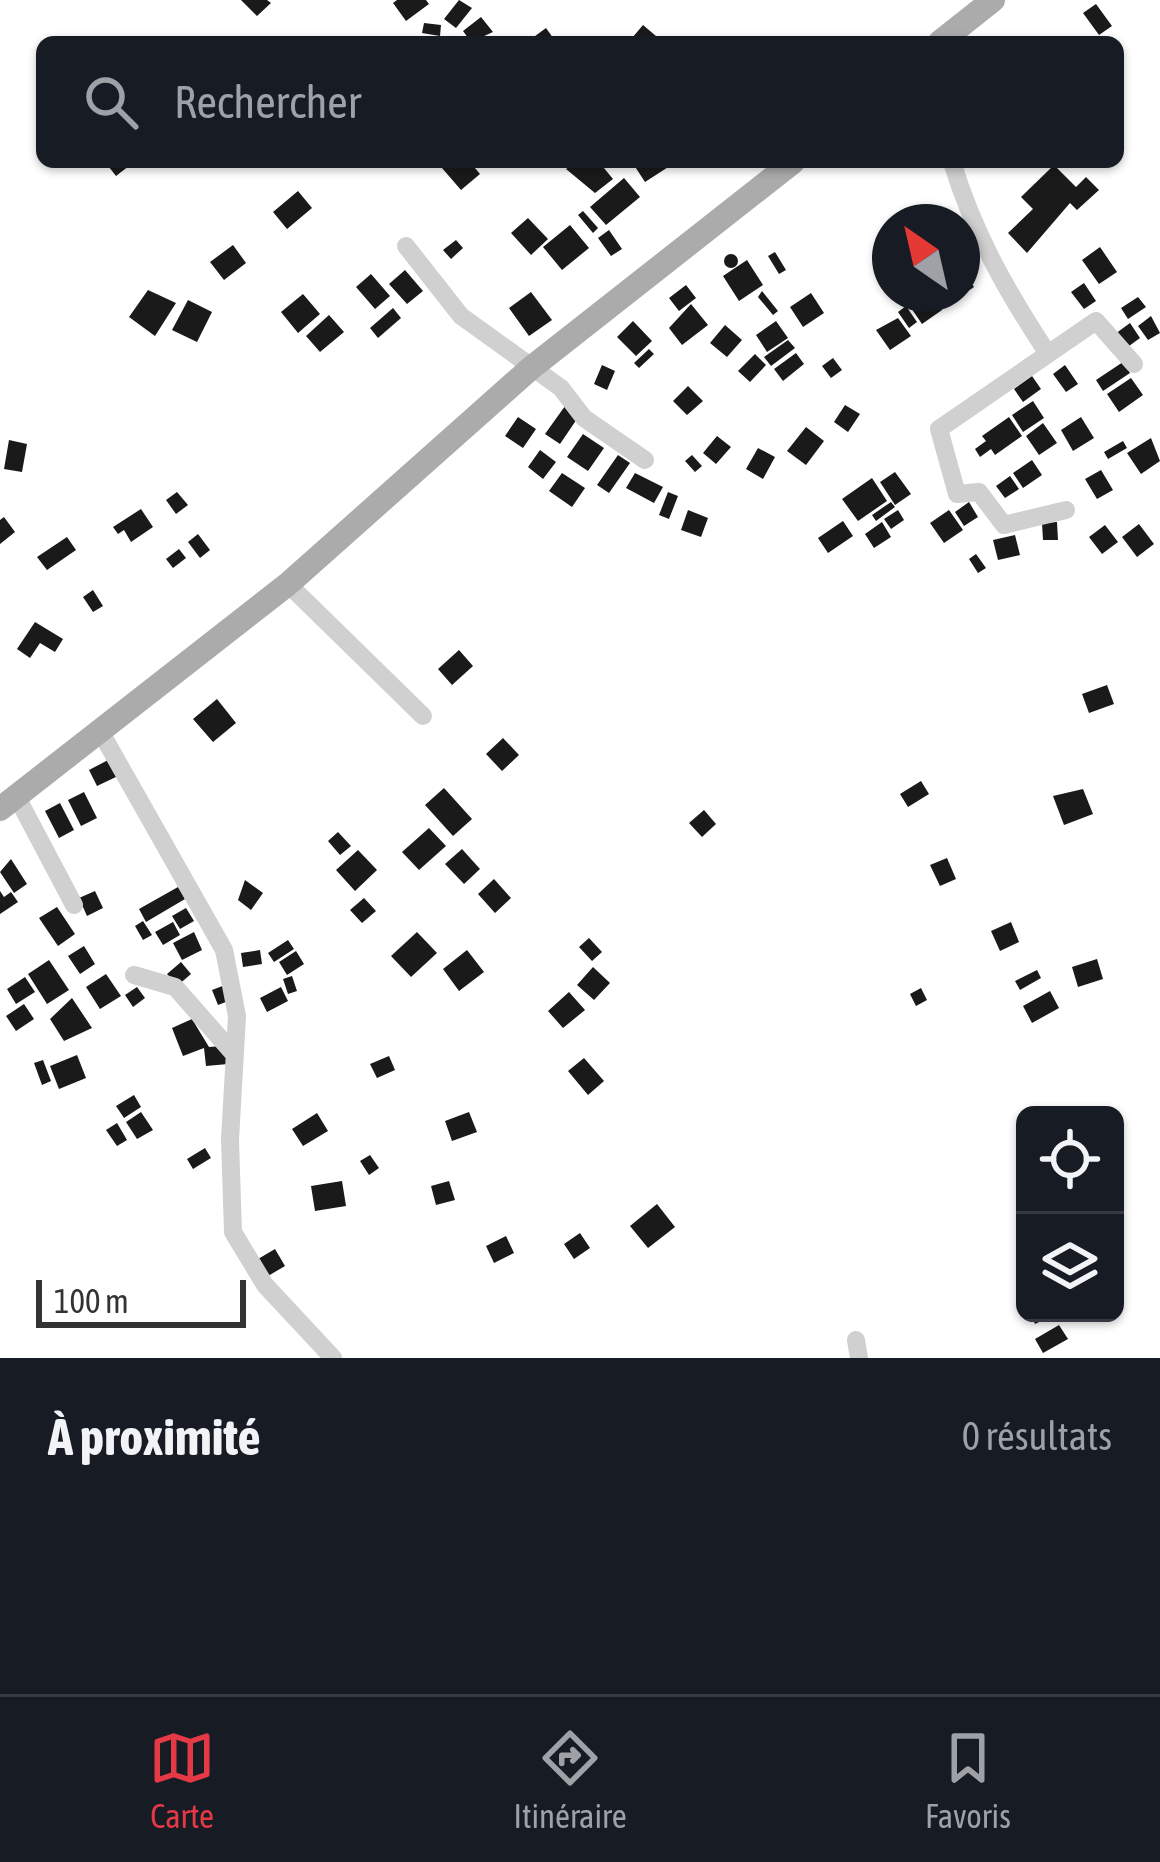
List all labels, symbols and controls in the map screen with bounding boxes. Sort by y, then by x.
search box [36,36,1124,168]
icon: search [78,69,144,135]
text: Rechercher [174,76,361,128]
north arrow [872,204,980,312]
map controls [1016,1106,1124,1322]
button: locate [1016,1106,1124,1214]
button: layers [1016,1214,1124,1322]
scale bar [36,1274,246,1327]
text: 100 m [54,1282,129,1320]
text: À proximité [48,1407,261,1466]
text: 0 résultats [962,1414,1112,1458]
tab: Carte [149,1725,215,1835]
tab: Itinéraire [514,1725,627,1835]
tab: Favoris [925,1725,1011,1835]

